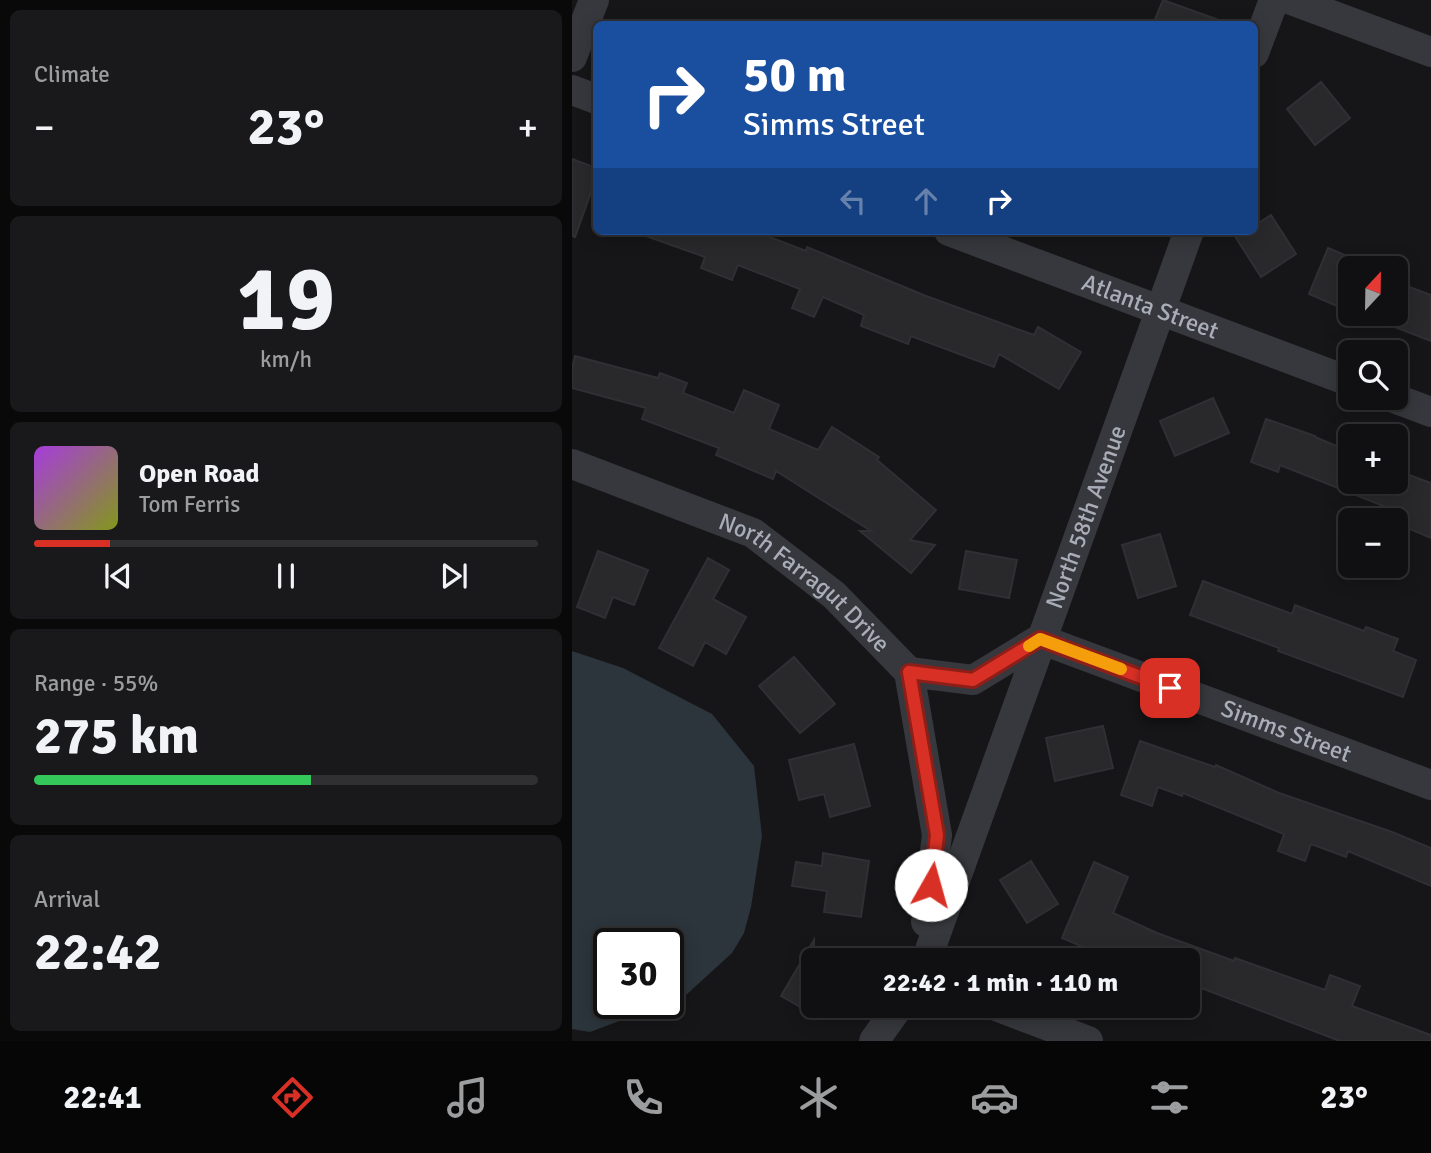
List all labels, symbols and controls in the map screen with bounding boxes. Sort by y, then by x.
text: 50 m [743,45,846,105]
icon: right [628,49,719,140]
text: Climate [34,60,110,89]
text: 23° [248,95,324,159]
text: − [34,104,55,151]
text: + [517,104,538,151]
text: Simms Street [743,105,925,144]
icon: left [834,182,872,220]
icon: ahead [907,182,945,220]
icon: right [980,182,1018,220]
text: 19 [237,243,335,356]
north arrow [1338,256,1408,326]
map controls [1338,256,1408,578]
street label: Atlanta Street [1078,267,1223,346]
button: search [1338,340,1408,410]
text: km/h [260,345,312,374]
street label: North 58th Avenue [1039,421,1133,613]
button: + [1338,424,1408,494]
text: Open Road [139,458,260,490]
text: Tom Ferris [139,490,240,519]
street label: North Farragut Drive [714,506,896,659]
button: − [1338,508,1408,578]
icon: previous [99,557,137,595]
icon: pause [267,557,305,595]
icon: next [435,557,473,595]
pin [1140,658,1200,718]
text: Range · 55% [34,669,158,698]
icon: arrive [1151,669,1189,707]
street label: Simms Street [1217,693,1356,769]
text: 275 km [34,704,199,768]
position arrow [894,848,968,922]
text: Arrival [34,885,100,914]
text: 22:42 [34,920,162,984]
speed limit sign: 30 [593,928,684,1019]
text: 22:42 · 1 min · 110 m [883,967,1118,999]
icon: directions [268,1073,317,1122]
icon: music [443,1073,492,1122]
icon: phone [619,1073,668,1122]
icon: climate [794,1073,843,1122]
icon: car [970,1073,1019,1122]
icon: filters [1145,1073,1194,1122]
text: 22:41 [63,1078,142,1117]
text: 23° [1320,1078,1368,1117]

